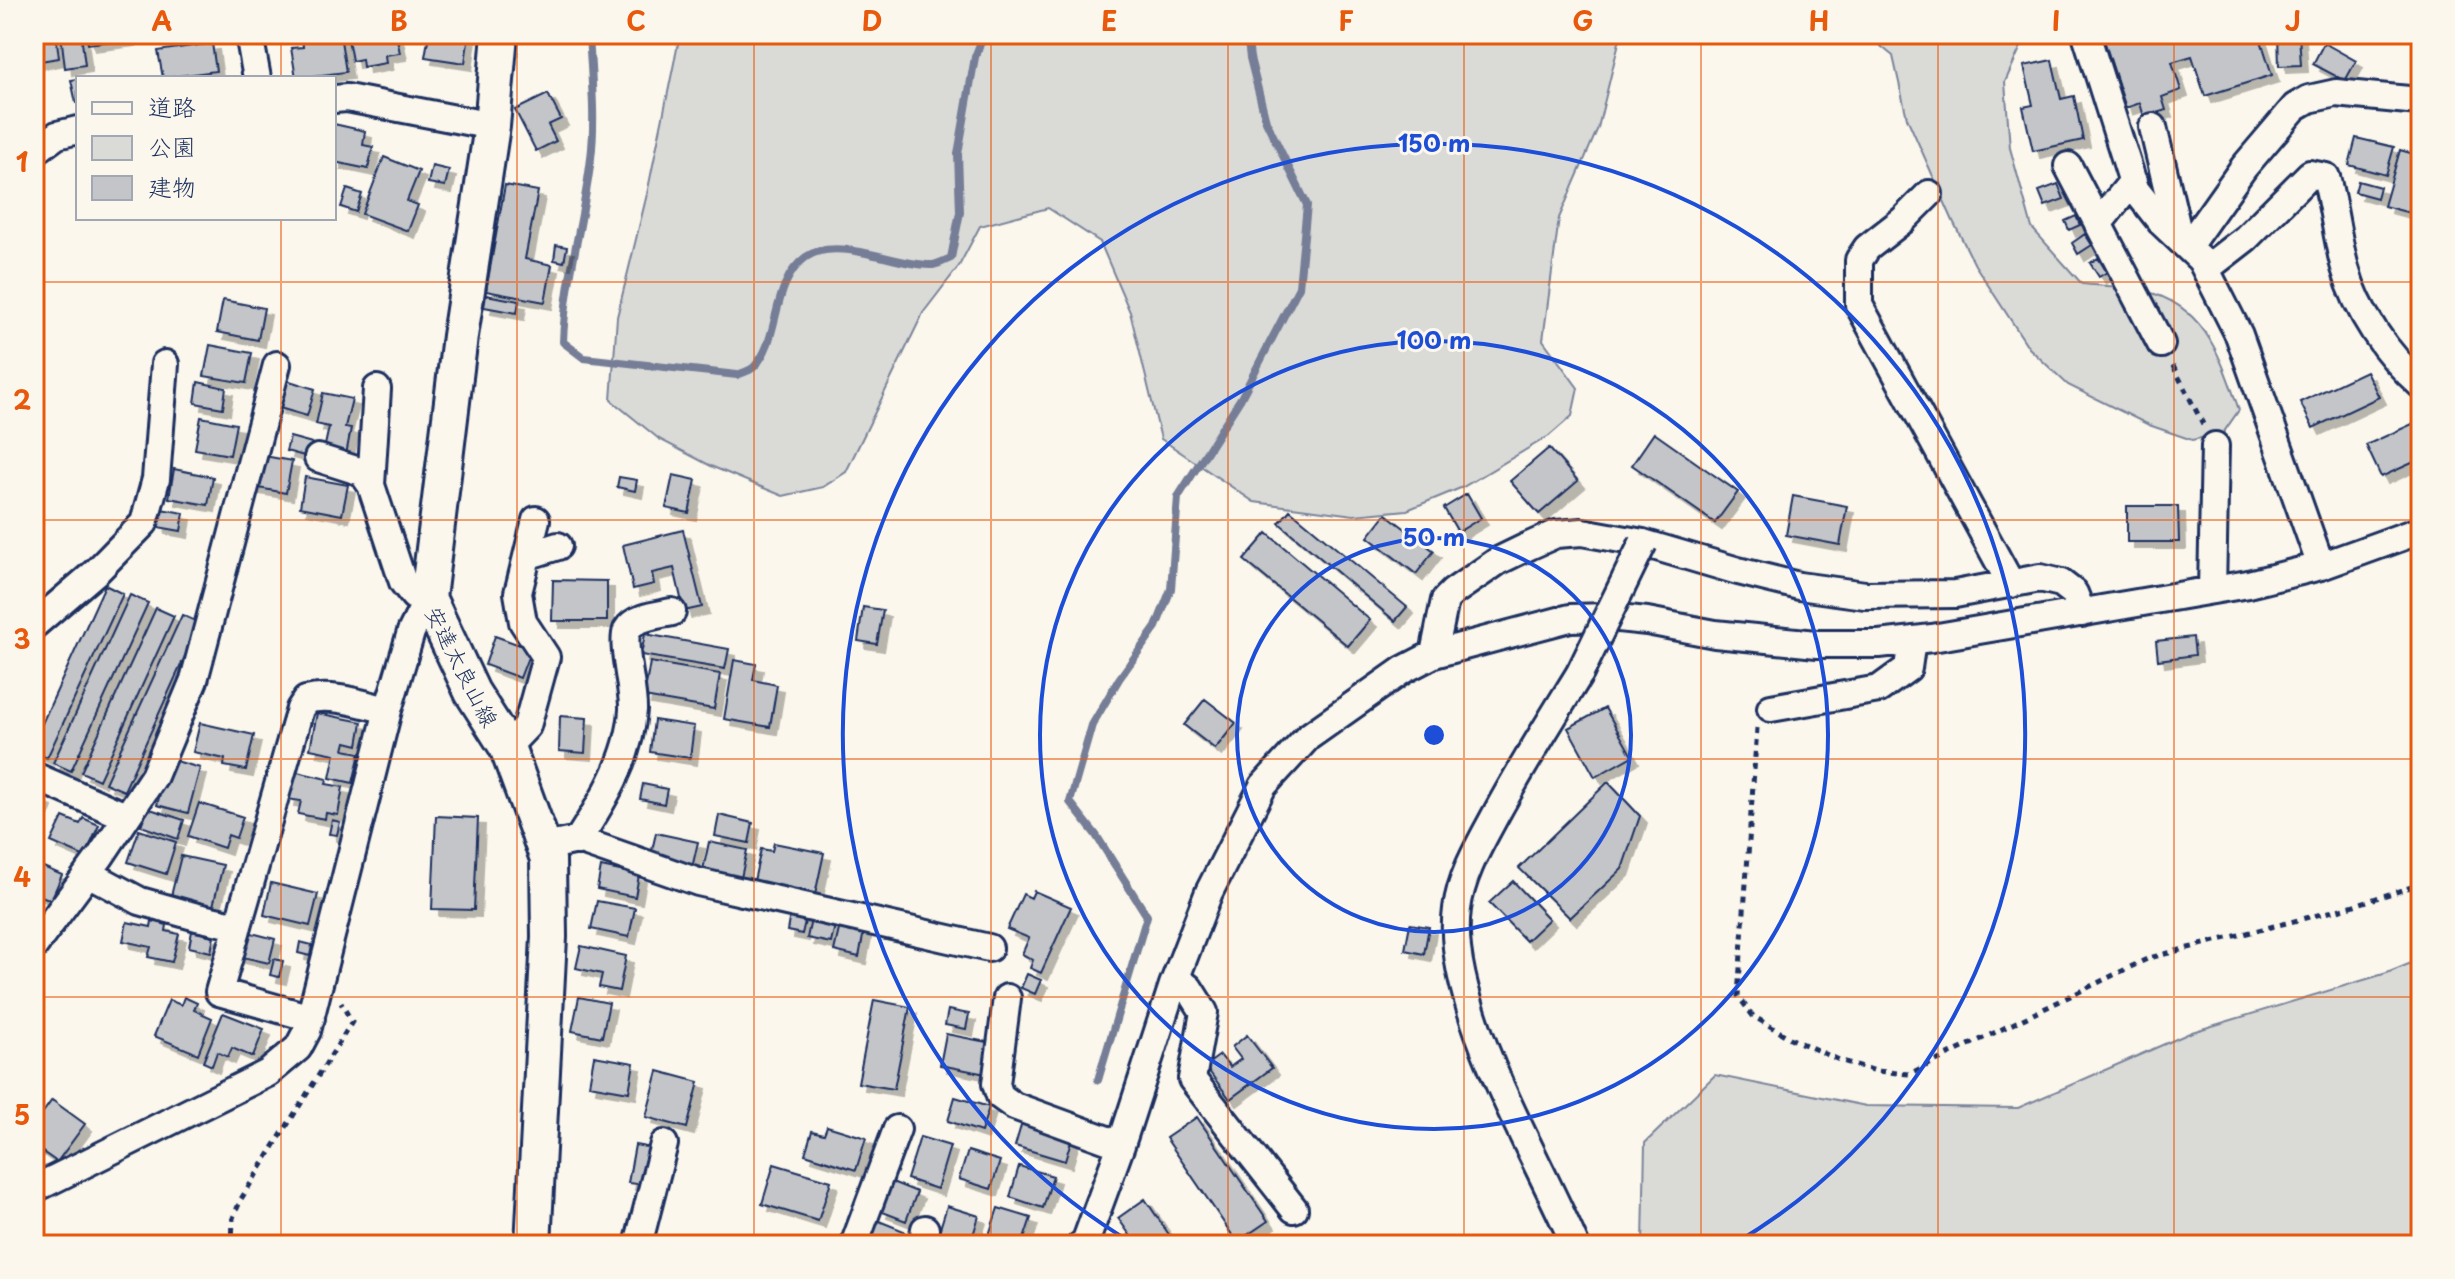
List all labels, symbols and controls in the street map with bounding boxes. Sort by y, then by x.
text: A [152,1,172,40]
text: B [390,1,408,40]
text: C [626,1,646,40]
text: D [862,1,882,40]
text: E [1101,1,1117,40]
text: F [1338,1,1354,40]
text: G [1572,1,1594,40]
text: H [1809,1,1829,40]
text: I [2052,1,2060,40]
text: J [2285,1,2301,40]
legend [76,76,336,220]
text: 道路 [148,88,196,124]
text: 150 m [1398,124,1470,160]
text: 公園 [148,128,196,164]
text: 1 [16,142,28,181]
text: 建物 [148,168,196,204]
text: 100 m [1397,321,1471,357]
text: 2 [13,380,31,419]
text: 50 m [1403,518,1465,554]
street label: 安達太良山線 [418,600,508,732]
text: 3 [13,619,31,658]
centre of rings [1420,721,1448,749]
text: 4 [13,857,31,896]
text: 5 [14,1095,30,1134]

